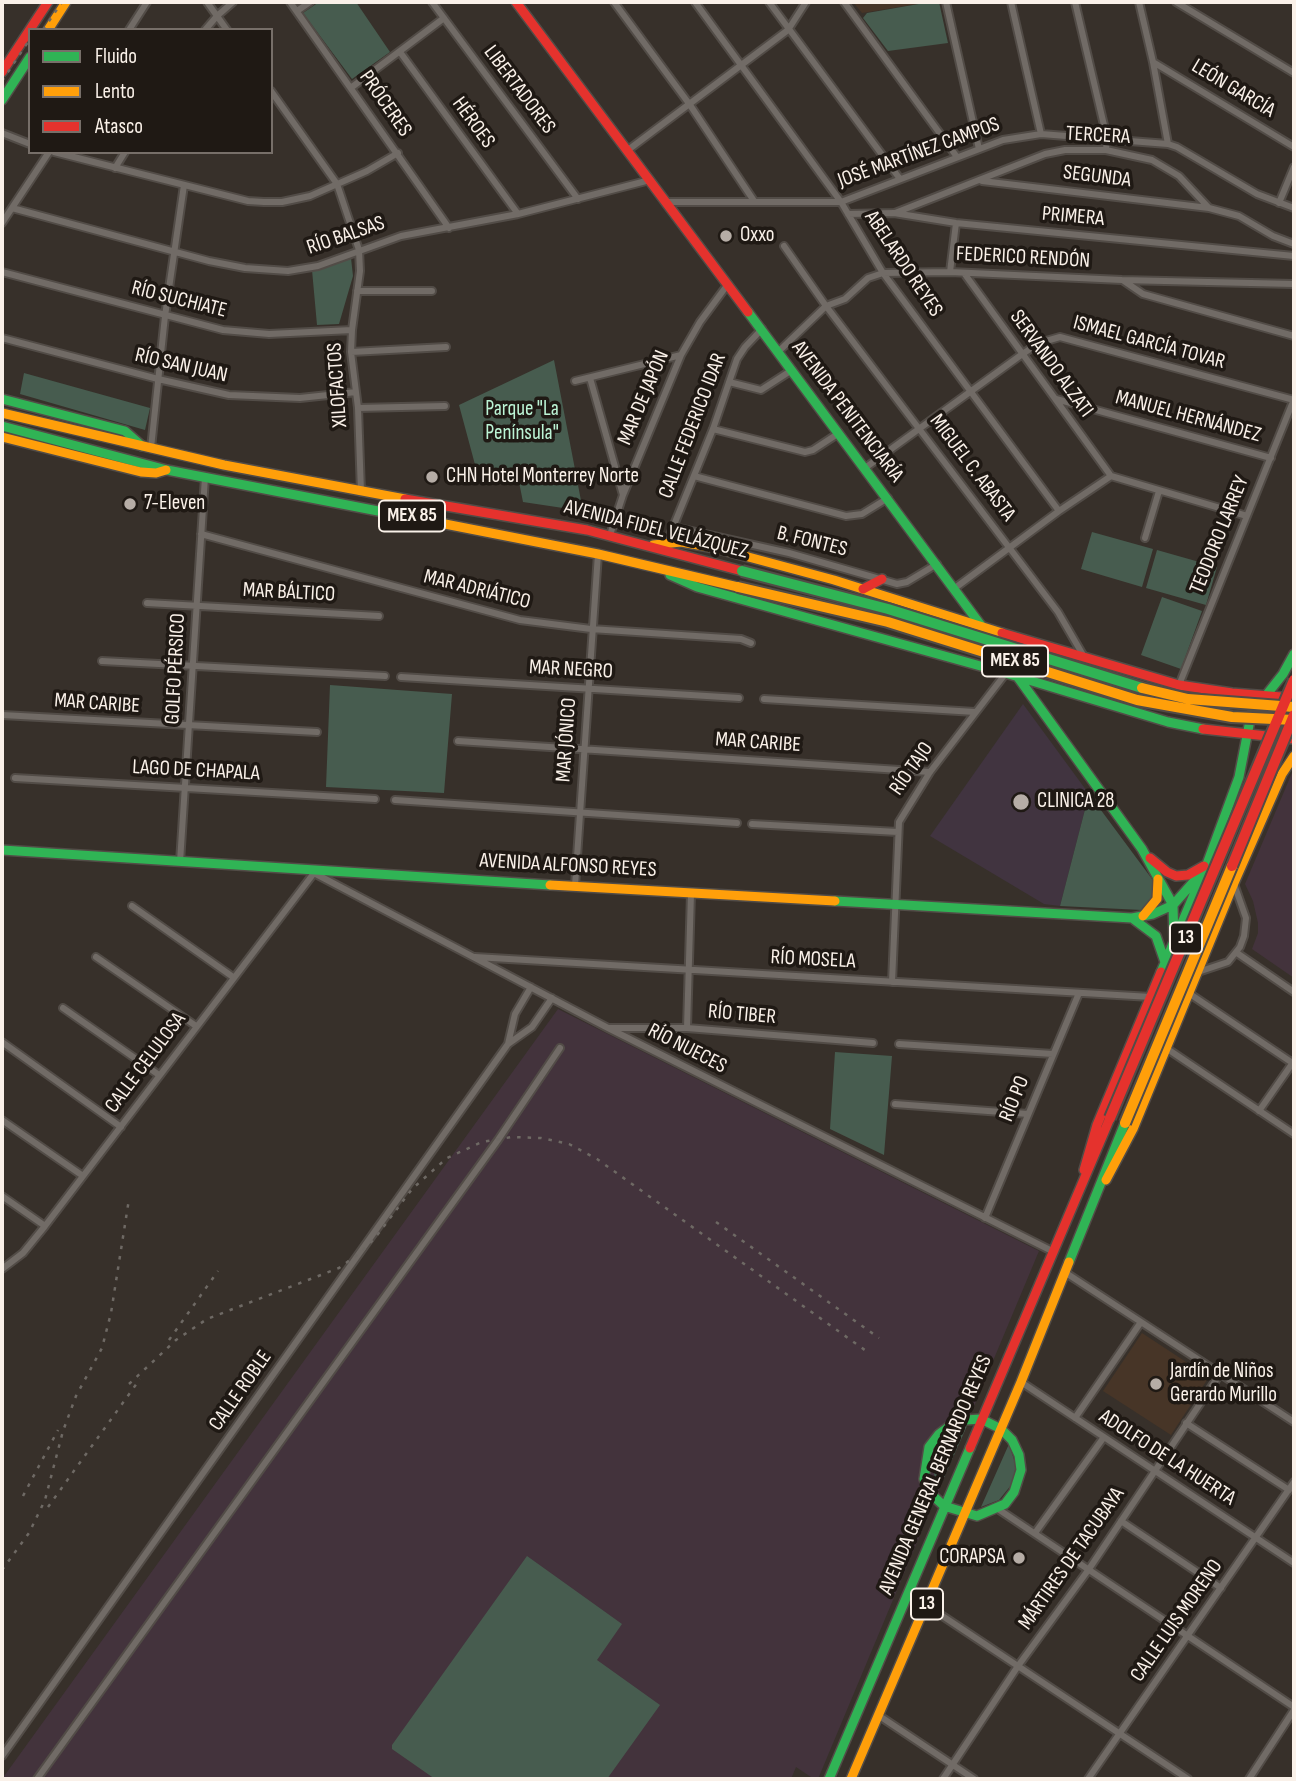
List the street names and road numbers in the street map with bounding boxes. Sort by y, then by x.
street label: LIBERTADORES [478,41,560,139]
street label: LEÓN GARCÍA [1187,54,1279,124]
street label: PRÓCERES [353,66,417,142]
street label: HÉROES [446,93,500,153]
street label: JOSÉ MARTÍNEZ CAMPOS [835,112,1003,194]
street label: TERCERA [1065,122,1131,150]
street label: SEGUNDA [1062,160,1132,194]
street label: PRIMERA [1041,202,1105,232]
street label: ABELARDO REYES [858,206,948,322]
street label: RÍO BALSAS [304,211,388,261]
street label: FEDERICO RENDÓN [955,242,1091,274]
street label: RÍO SUCHIATE [129,276,229,324]
street label: SERVANDO ALZATI [1004,306,1098,422]
street label: ISMAEL GARCÍA TOVAR [1070,311,1228,375]
street label: AVENIDA PENITENCIARÍA [786,336,908,488]
street label: XILOFACTOS [322,342,354,428]
street label: RÍO SAN JUAN [132,343,230,389]
street label: MAR DE JAPÓN [613,347,675,449]
street label: CALLE FEDERICO IDAR [654,350,732,502]
street label: MANUEL HERNÁNDEZ [1113,385,1263,449]
street label: MIGUEL C. ABASTA [924,409,1020,527]
street label: TEODORO LARREY [1185,472,1255,598]
street label: AVENIDA FIDEL VELÁZQUEZ [562,495,750,565]
road number: MEX 85 [379,500,445,531]
street label: B. FONTES [774,521,850,563]
street label: MAR ADRIÁTICO [421,565,533,615]
street label: MAR BÁLTICO [242,578,336,608]
street label: GOLFO PÉRSICO [161,613,191,725]
road number: MEX 85 [982,646,1048,676]
street label: MAR NEGRO [528,655,614,685]
street label: MAR CARIBE [53,688,141,720]
street label: MAR JÓNICO [551,697,583,783]
street label: MAR CARIBE [714,727,802,759]
street label: RÍO TAJO [885,738,939,800]
street label: LAGO DE CHAPALA [132,755,260,787]
street label: AVENIDA ALFONSO REYES [479,849,657,883]
road number: 13 [1170,922,1202,954]
street label: RÍO MOSELA [770,945,856,975]
street label: RÍO TIBER [707,999,777,1031]
street label: CALLE CELULOSA [100,1008,192,1118]
street label: RÍO NUECES [643,1018,731,1080]
street label: RÍO PO [995,1073,1035,1125]
street label: CALLE ROBLE [204,1346,278,1436]
street label: AVENIDA GENERAL BERNARDO REYES [874,1351,998,1599]
street label: ADOLFO DE LA HUERTA [1094,1405,1240,1511]
street label: MÁRTIRES DE TACUBAYA [1014,1483,1130,1635]
street label: CALLE LUIS MORENO [1126,1555,1228,1687]
road number: 13 [911,1588,943,1620]

